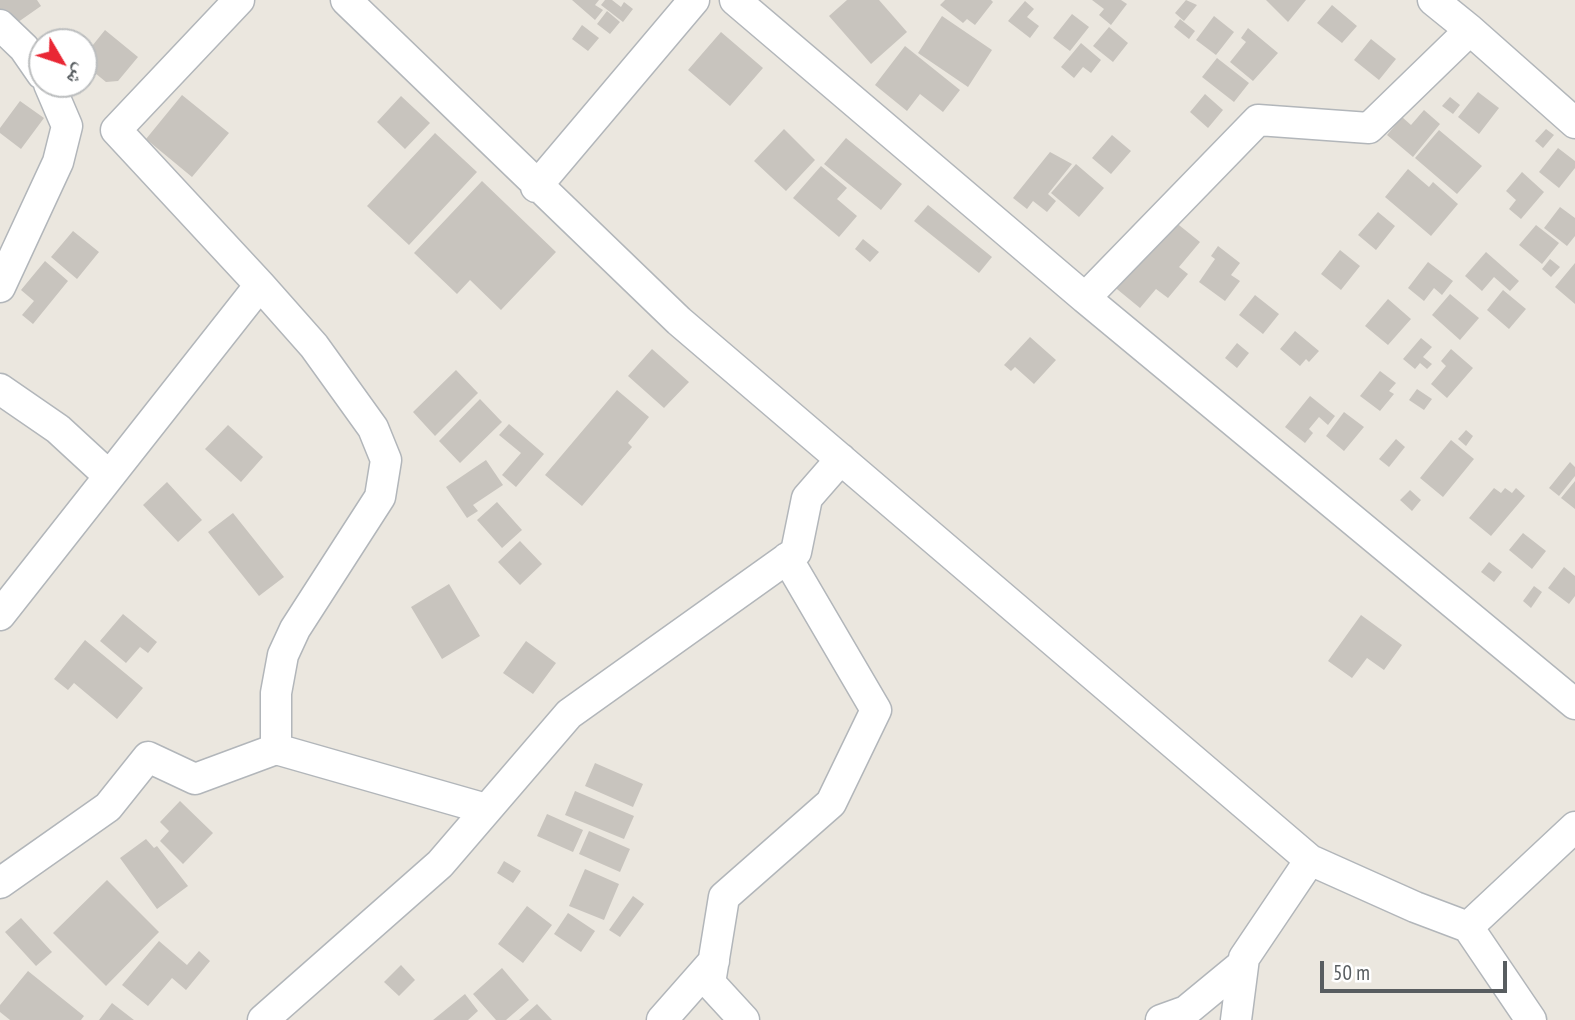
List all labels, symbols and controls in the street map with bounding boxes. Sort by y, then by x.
north arrow [28,28,98,98]
text: ش [62,60,93,90]
scale bar [1323,946,1510,990]
text: 50 m [1333,959,1370,986]

